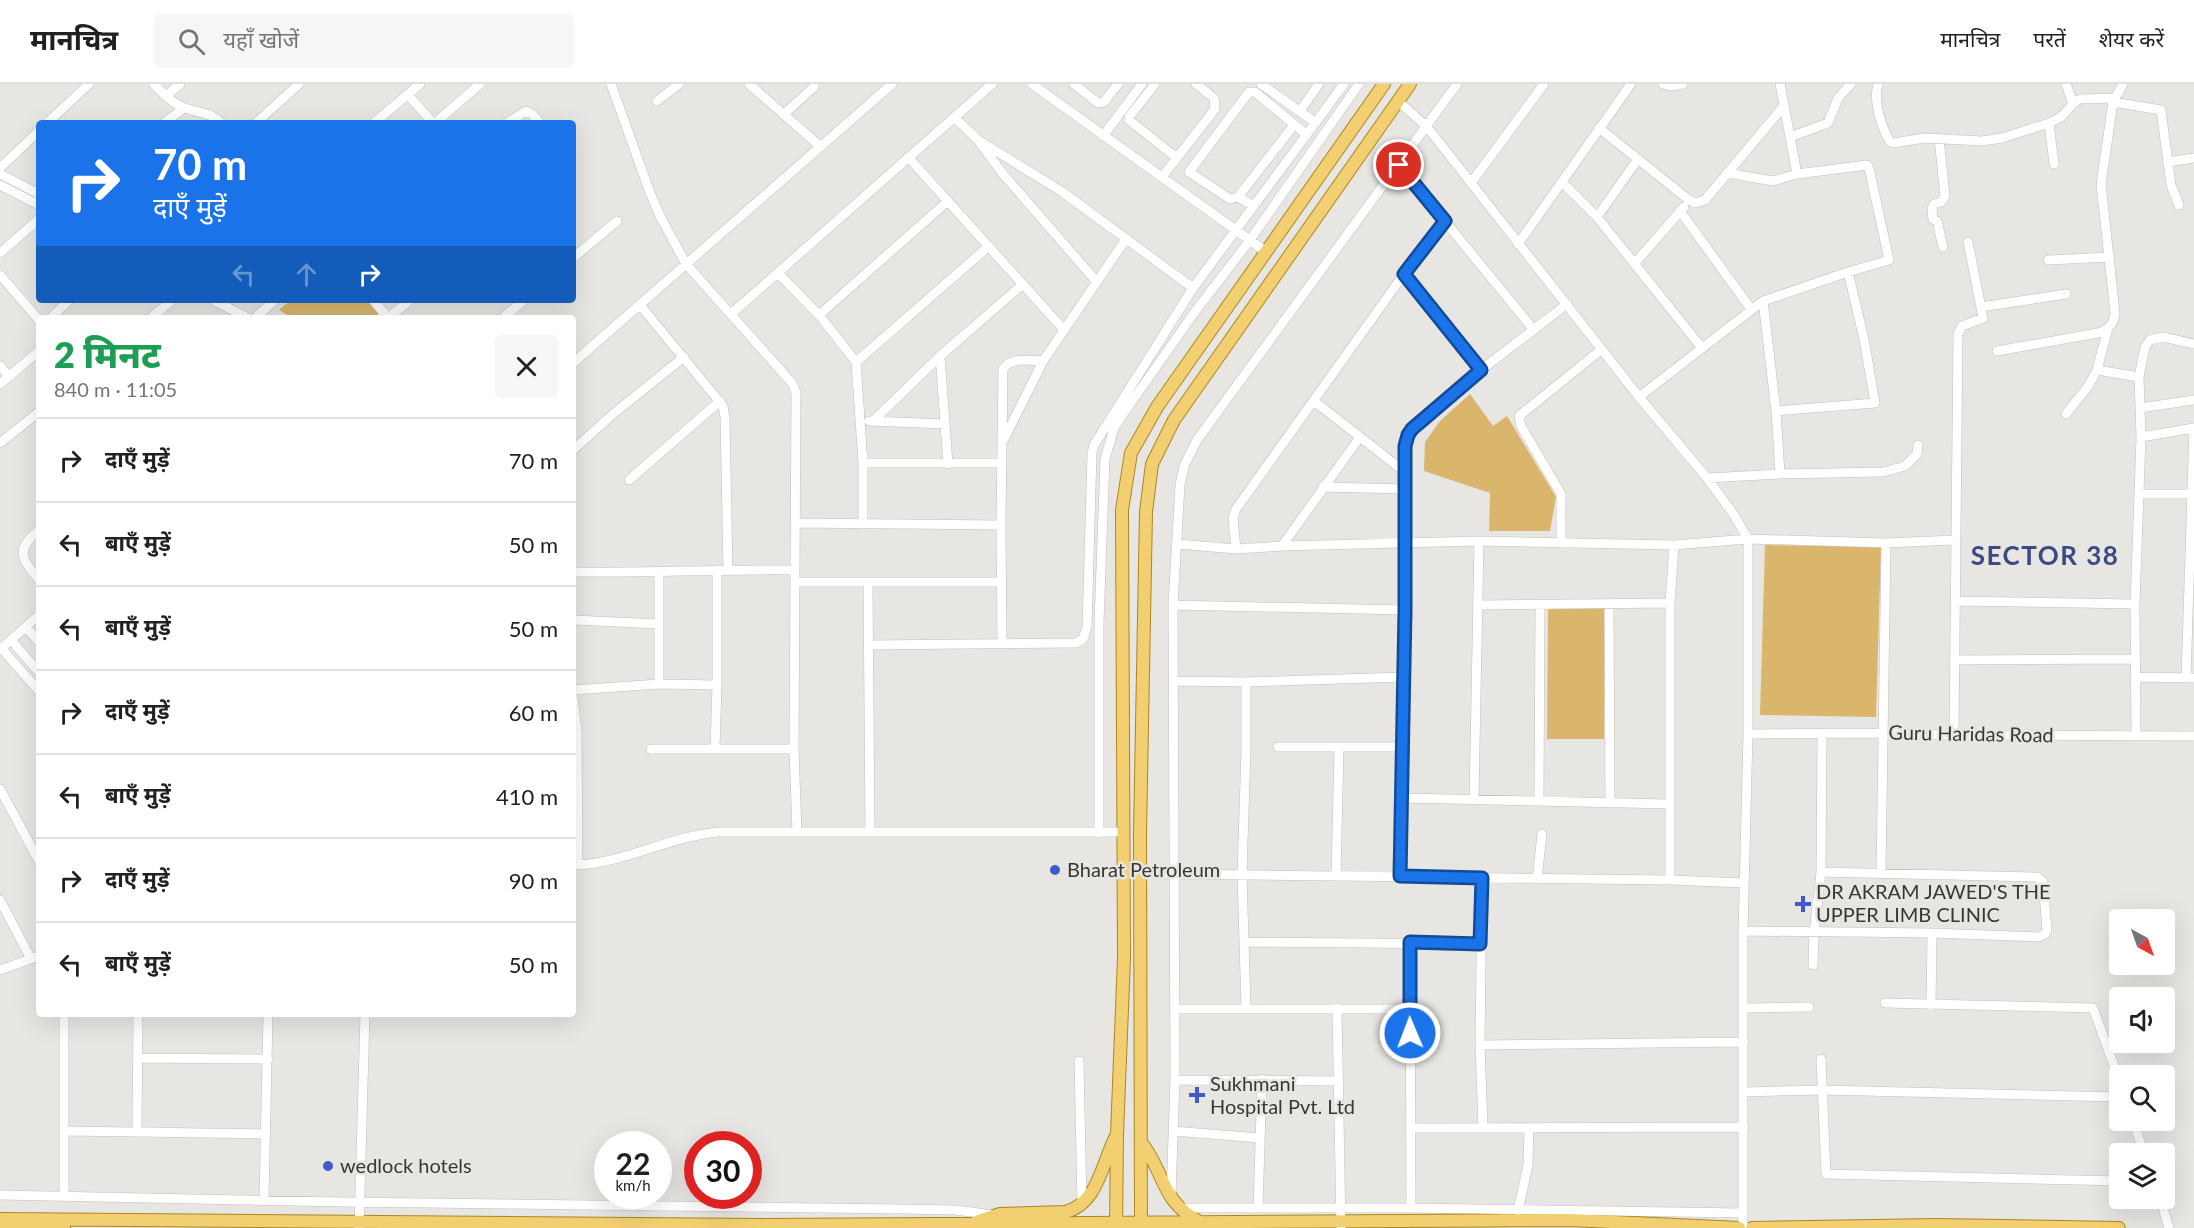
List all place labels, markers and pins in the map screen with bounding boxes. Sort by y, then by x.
pin [1373,139,1424,190]
place label: Bharat Petroleum [1067,857,1220,881]
marker: Bharat Petroleum [1048,863,1062,877]
place label: DR AKRAM JAWED'S THE UPPER LIMB CLINIC [1816,879,2051,926]
marker: DR AKRAM JAWED'S THE UPPER LIMB CLINIC [1794,895,1812,913]
place label: Sukhmani Hospital Pvt. Ltd [1210,1071,1355,1118]
marker: Sukhmani Hospital Pvt. Ltd [1188,1086,1206,1104]
place label: wedlock hotels [340,1153,472,1177]
marker: wedlock hotels [321,1159,335,1173]

